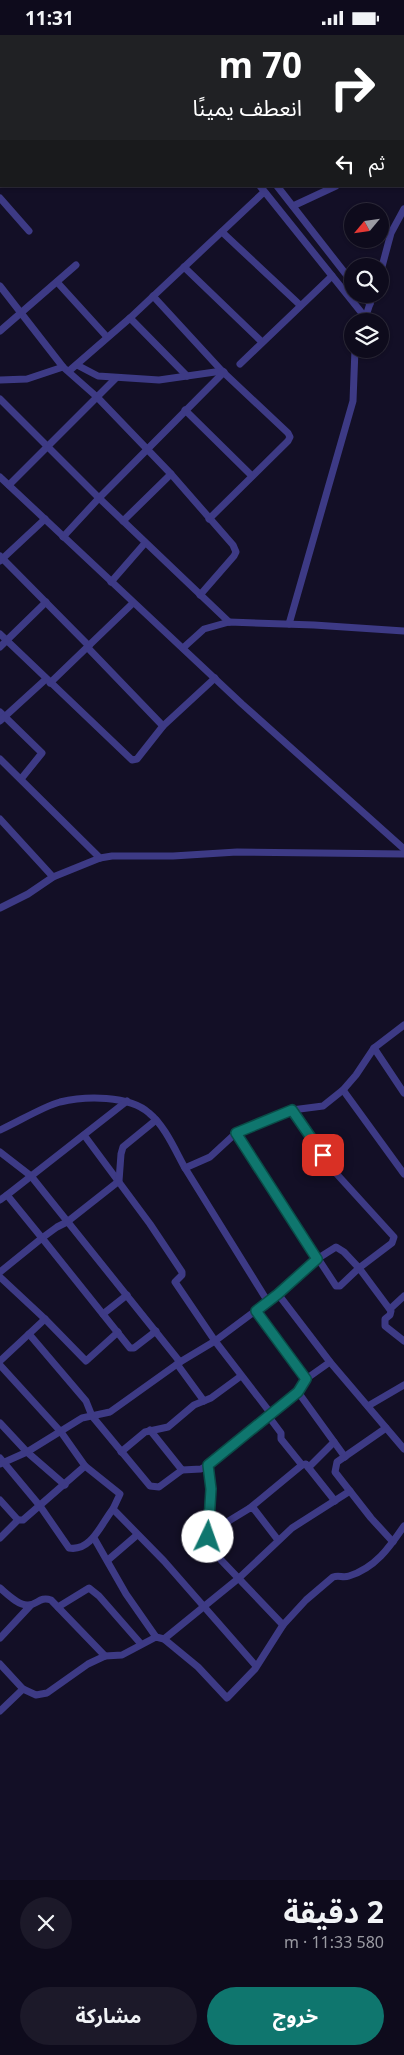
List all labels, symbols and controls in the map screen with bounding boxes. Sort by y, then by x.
text: 11:31 [25,5,74,31]
text: 70 m [219,41,302,88]
icon: right [320,55,385,120]
text: انعطف يمينًا [192,92,302,122]
icon: left [331,150,359,178]
text: ثم [369,150,385,176]
north arrow [344,203,389,247]
map controls [344,203,389,358]
button: search [344,258,389,303]
button: layers [344,313,389,358]
pin [302,1134,344,1176]
icon: arrive [309,1141,337,1169]
position arrow [181,1510,233,1562]
text: 2 دقيقة [284,1891,384,1932]
button: close [20,1897,72,1949]
text: 580 m · 11:33 [284,1931,384,1953]
button: مشاركة [20,1987,197,2045]
button: خروج [207,1987,384,2045]

